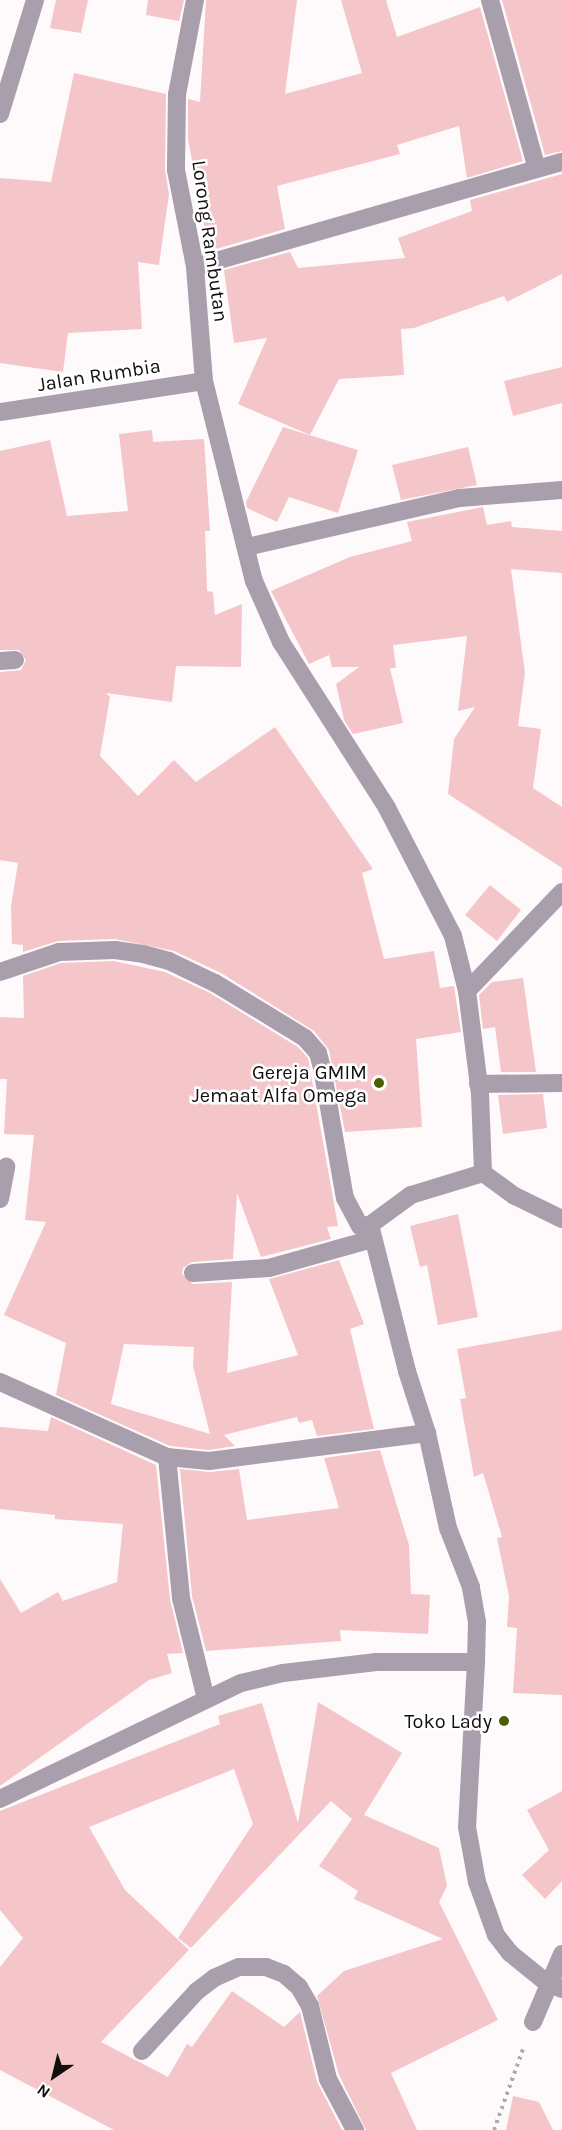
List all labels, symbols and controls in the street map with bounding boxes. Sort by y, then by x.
street label: Lorong Rambutan [187,159,233,323]
street label: Jalan Rumbia [36,353,162,397]
place label: Gereja GMIM Jemaat Alfa Omega [192,1060,367,1107]
marker: Gereja GMIM Jemaat Alfa Omega [372,1076,386,1090]
place label: Toko Lady [404,1709,492,1733]
marker: Toko Lady [497,1714,511,1728]
north arrow [24,2046,84,2106]
text: N [33,2080,54,2102]

